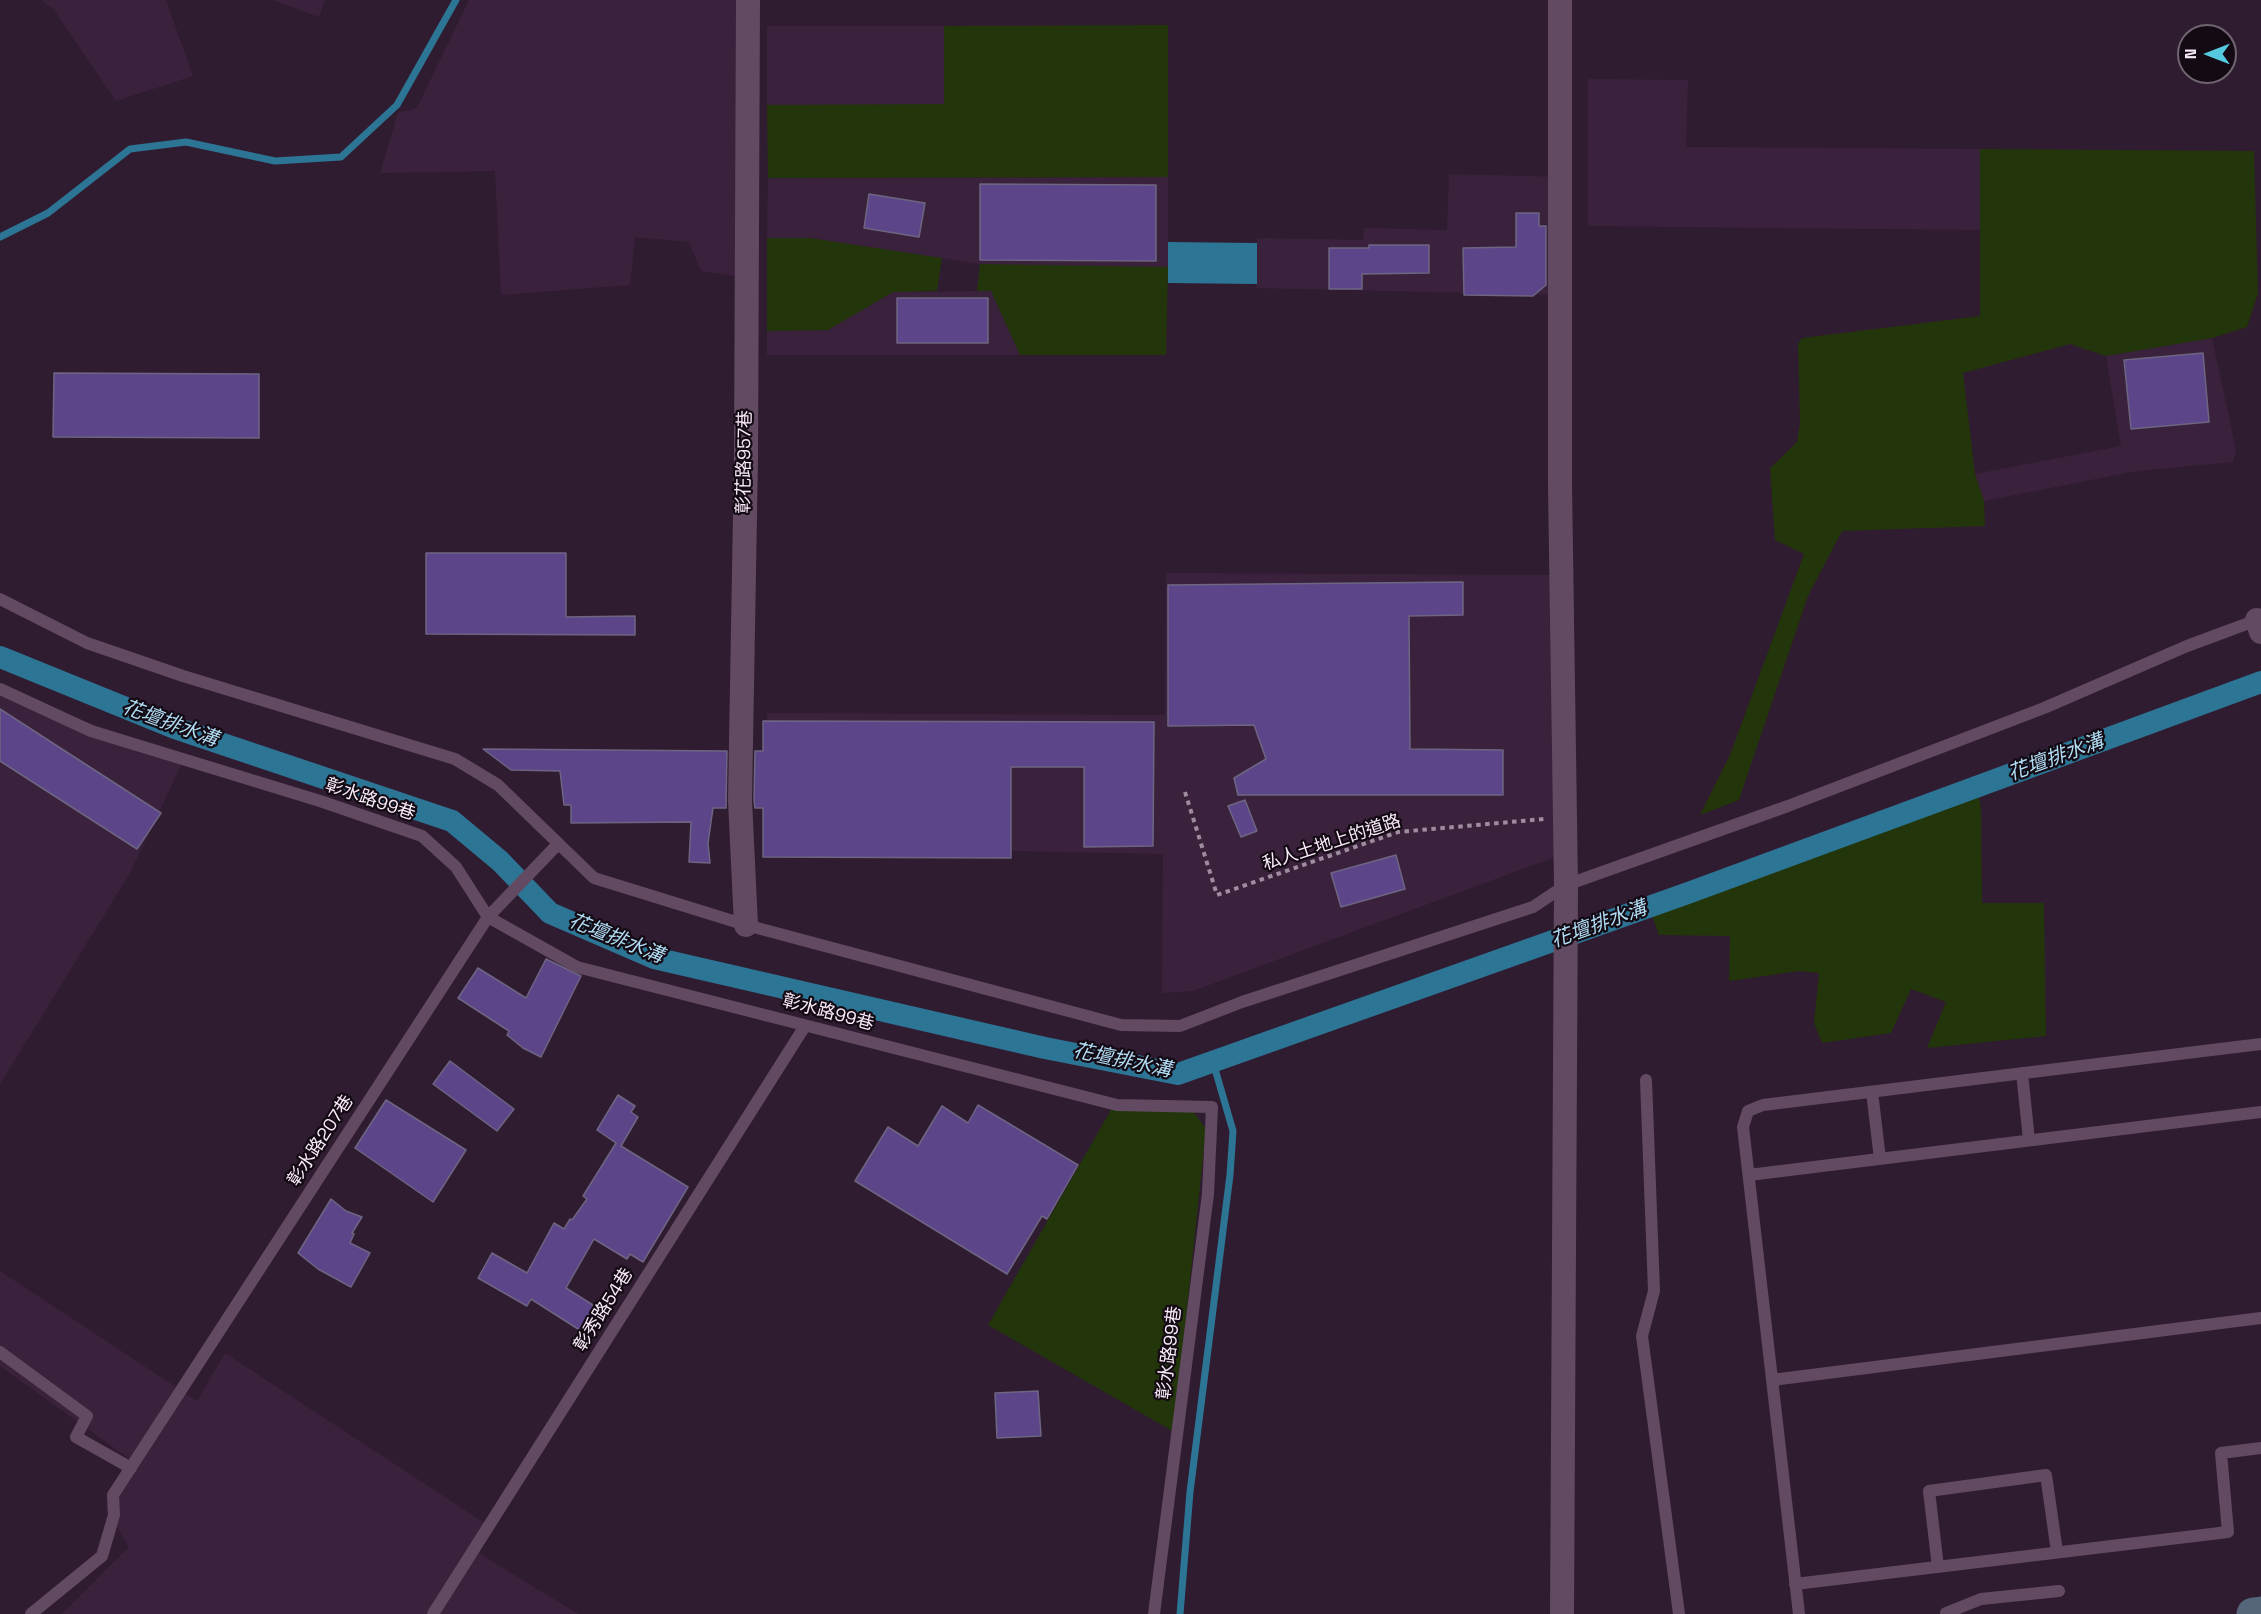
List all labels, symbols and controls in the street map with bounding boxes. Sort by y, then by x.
north arrow [2177,24,2237,84]
text: N [2180,49,2201,59]
street label: 彰花路957巷 [733,410,757,514]
water label: 花壇排水溝 [119,696,221,752]
water label: 花壇排水溝 [2005,730,2107,786]
street label: 彰水路99巷 [322,774,418,826]
street label: 私人土地上的道路 [1260,810,1404,876]
water label: 花壇排水溝 [1548,897,1650,953]
water label: 花壇排水溝 [565,909,667,969]
street label: 彰水路99巷 [780,990,876,1036]
water label: 花壇排水溝 [1071,1039,1173,1083]
street label: 彰水路207巷 [284,1091,358,1191]
street label: 彰秀路54巷 [570,1264,638,1356]
street label: 彰水路99巷 [1154,1305,1186,1401]

